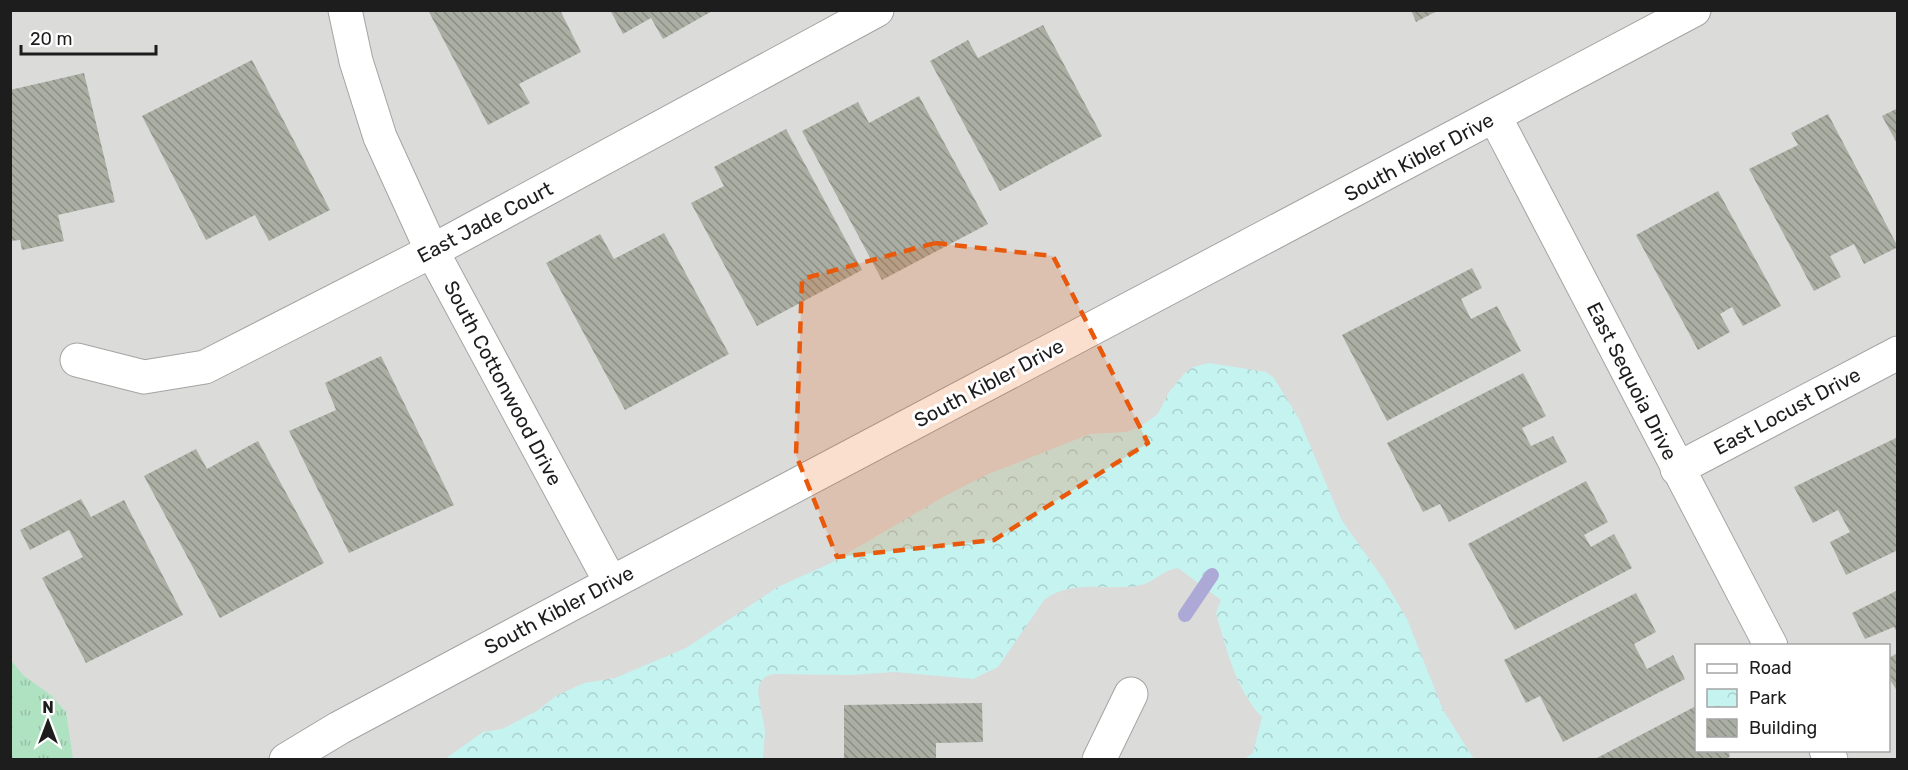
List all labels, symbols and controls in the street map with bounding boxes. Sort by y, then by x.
scale bar [21,18,156,56]
text: 20 m [30,28,72,50]
street label: South Kibler Drive [1340,107,1498,207]
street label: East Jade Court [413,176,557,268]
street label: South Cottonwood Drive [439,277,567,489]
street label: East Sequoia Drive [1582,298,1682,464]
street label: South Kibler Drive [910,333,1068,433]
street label: East Locust Drive [1710,362,1864,460]
street label: South Kibler Drive [480,560,638,660]
legend [1695,644,1890,752]
text: Road [1749,657,1792,679]
text: Park [1749,687,1787,709]
north arrow [18,692,78,752]
text: N [42,698,54,717]
text: Building [1749,717,1817,739]

